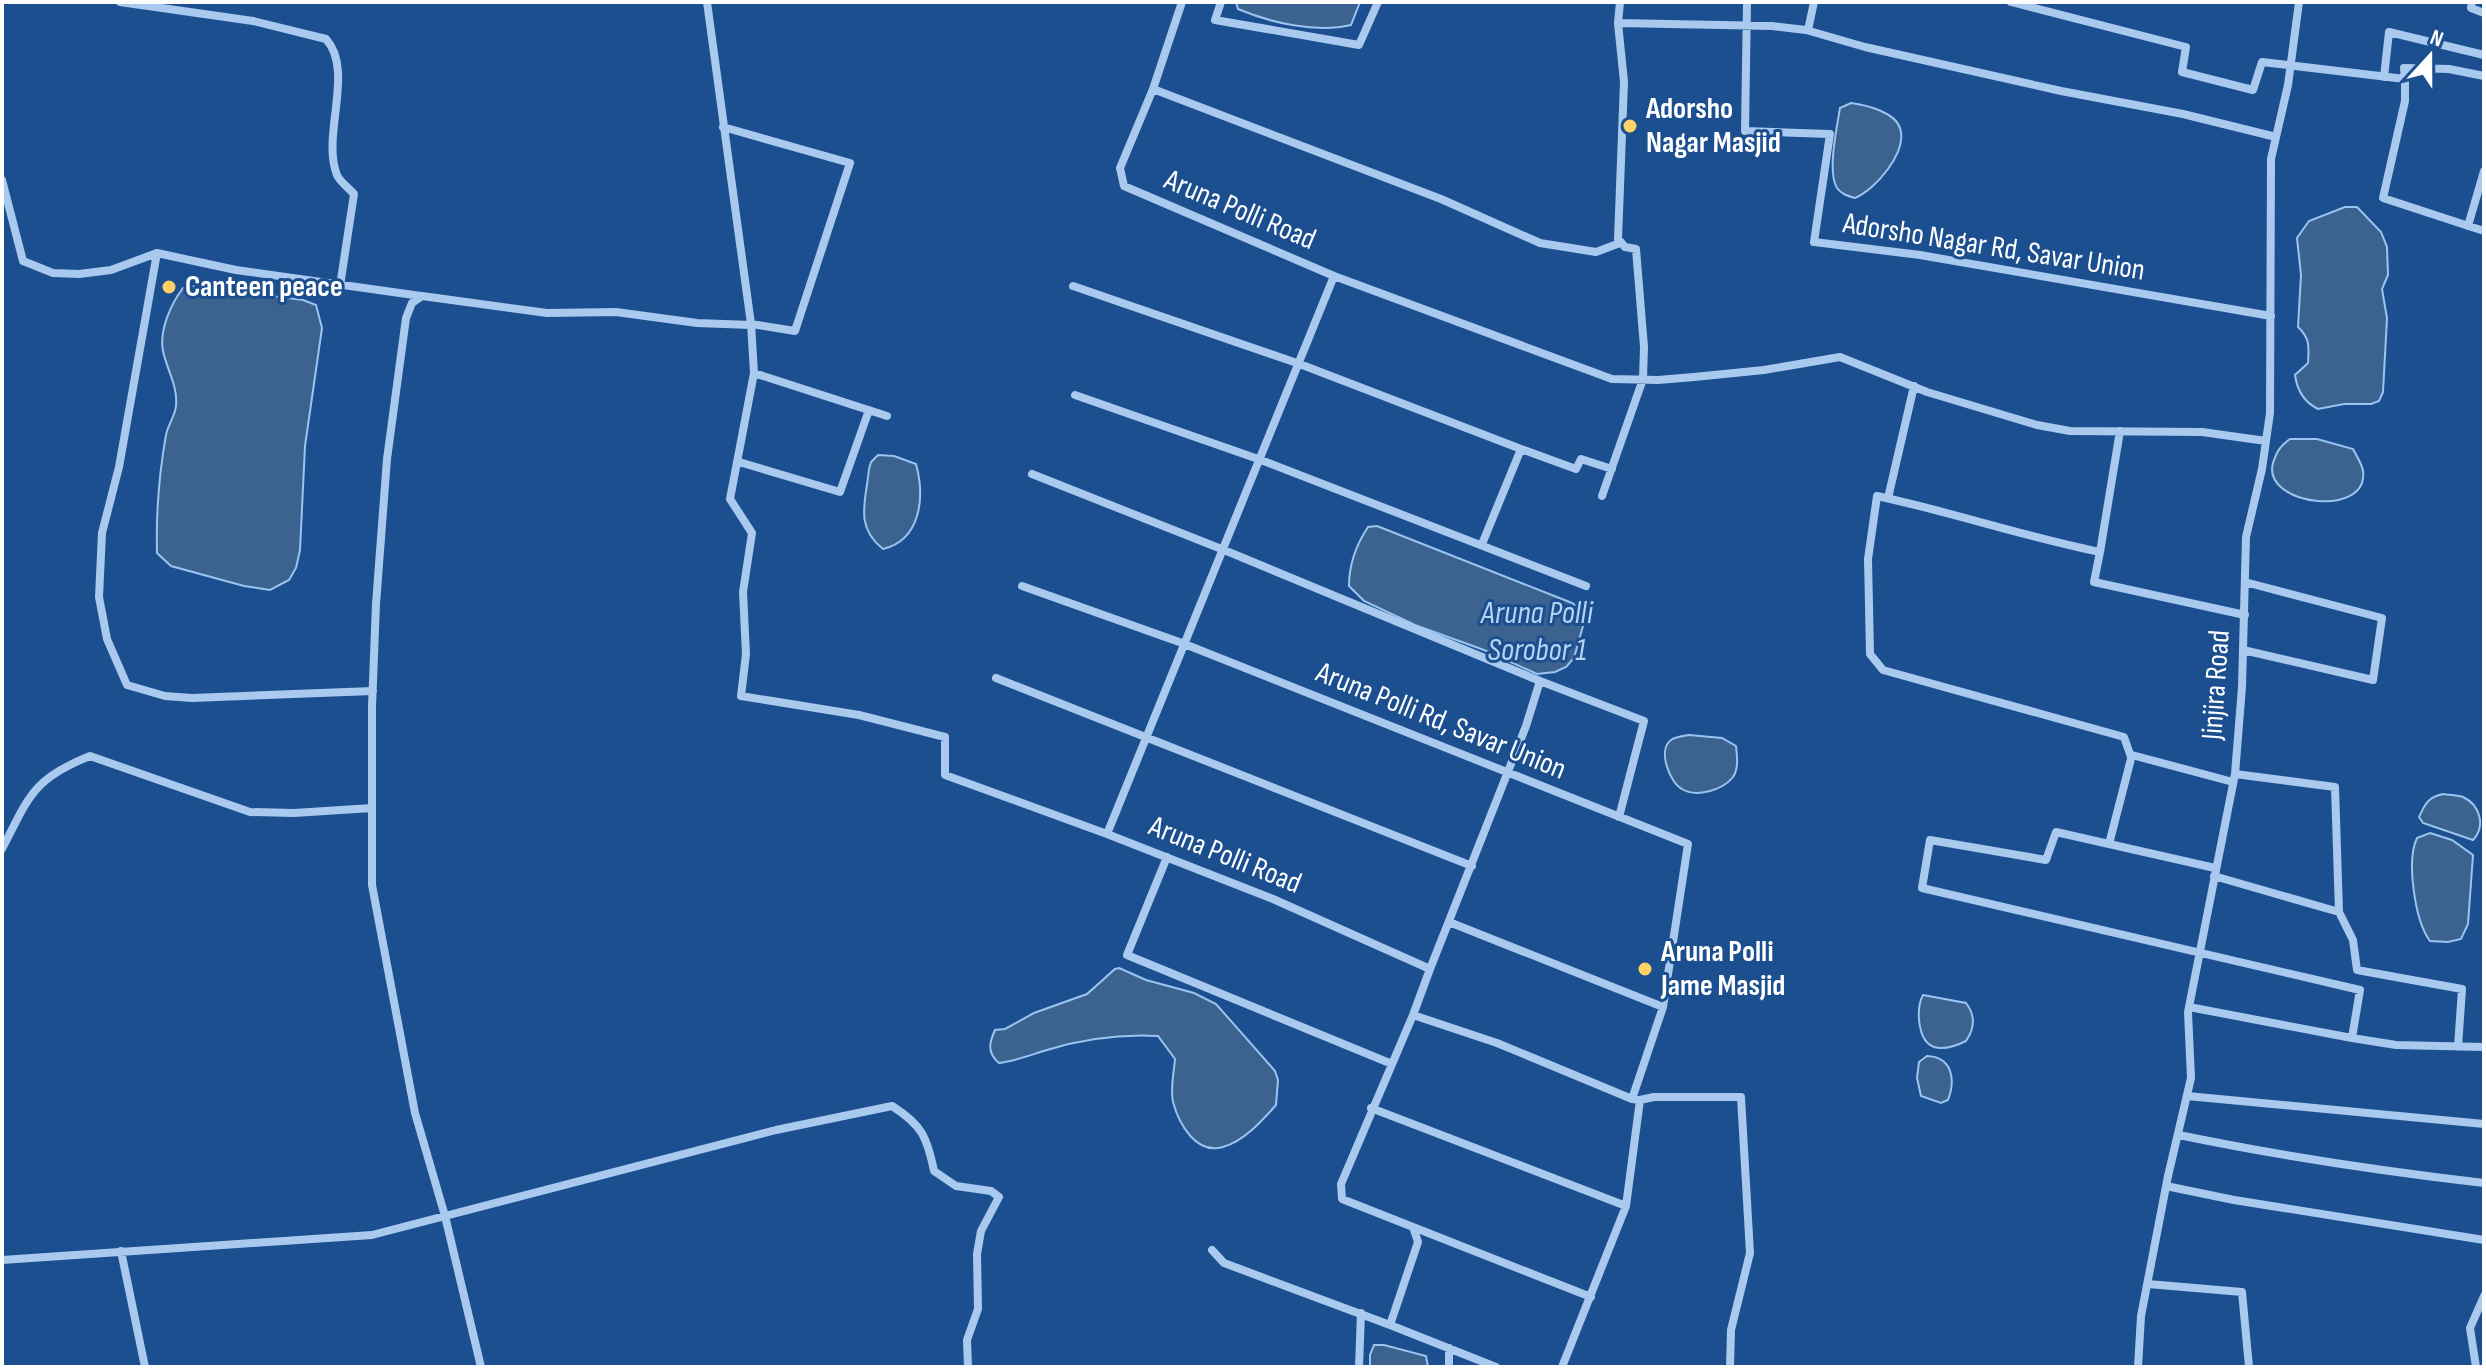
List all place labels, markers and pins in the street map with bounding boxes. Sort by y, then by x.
place label: Adorsho Nagar Masjid [1645,91,1781,161]
marker: Adorsho Nagar Masjid [1621,117,1639,135]
place label: Canteen peace [185,269,343,305]
marker: Canteen peace [160,278,178,296]
place label: Aruna Polli Jame Masjid [1660,934,1785,1004]
marker: Aruna Polli Jame Masjid [1636,960,1654,978]

